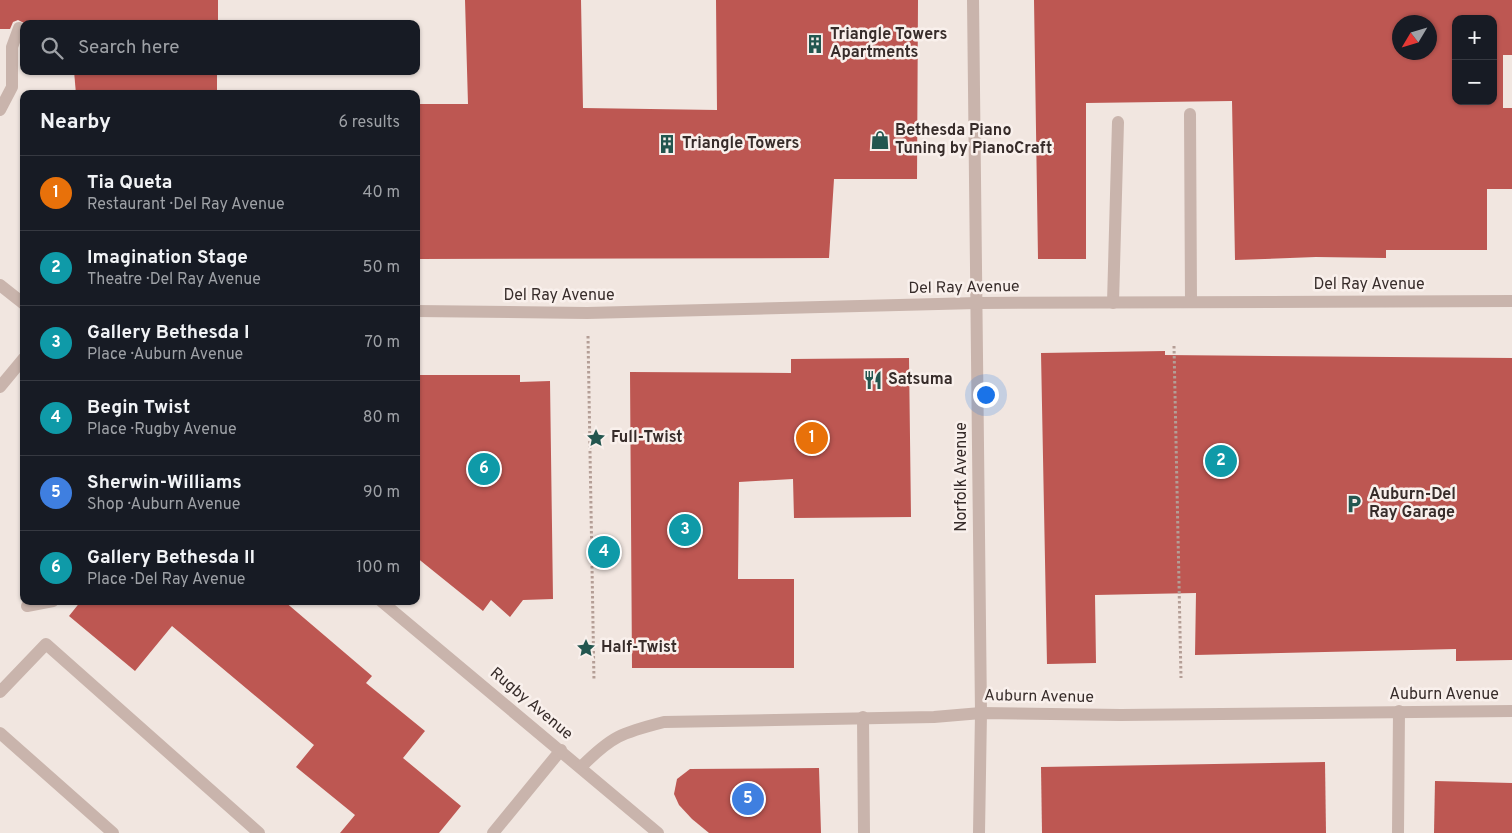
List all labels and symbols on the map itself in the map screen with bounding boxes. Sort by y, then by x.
north arrow [1392,15,1437,60]
place label: Triangle Towers Apartments [830,25,948,63]
building icon: Triangle Towers Apartments [804,33,826,55]
place label: Bethesda Piano Tuning by PianoCraft [895,121,1052,159]
shop icon: Bethesda Piano Tuning by PianoCraft [869,129,891,151]
building icon: Triangle Towers [656,133,678,155]
place label: Triangle Towers [682,134,800,154]
street label: Del Ray Avenue [1313,275,1425,295]
street label: Del Ray Avenue [908,277,1020,299]
street label: Del Ray Avenue [503,286,615,306]
restaurant icon: Satsuma [862,369,884,391]
place label: Satsuma [888,370,953,390]
your location [973,382,999,408]
pin: 1 [796,419,828,457]
street label: Norfolk Avenue [952,422,972,532]
place icon: Full-Twist [585,427,607,449]
place label: Full-Twist [611,428,683,448]
pin: 2 [1205,442,1237,480]
pin: 6 [468,450,500,488]
place label: Auburn-Del Ray Garage [1369,485,1456,523]
parking icon: Auburn-Del Ray Garage [1343,493,1365,515]
pin: 3 [669,511,701,549]
pin: 4 [588,533,620,571]
place icon: Half-Twist [575,637,597,659]
place label: Half-Twist [601,638,677,658]
street label: Rugby Avenue [485,663,577,745]
street label: Auburn Avenue [1389,685,1499,705]
street label: Auburn Avenue [984,686,1094,708]
pin: 5 [732,780,764,818]

